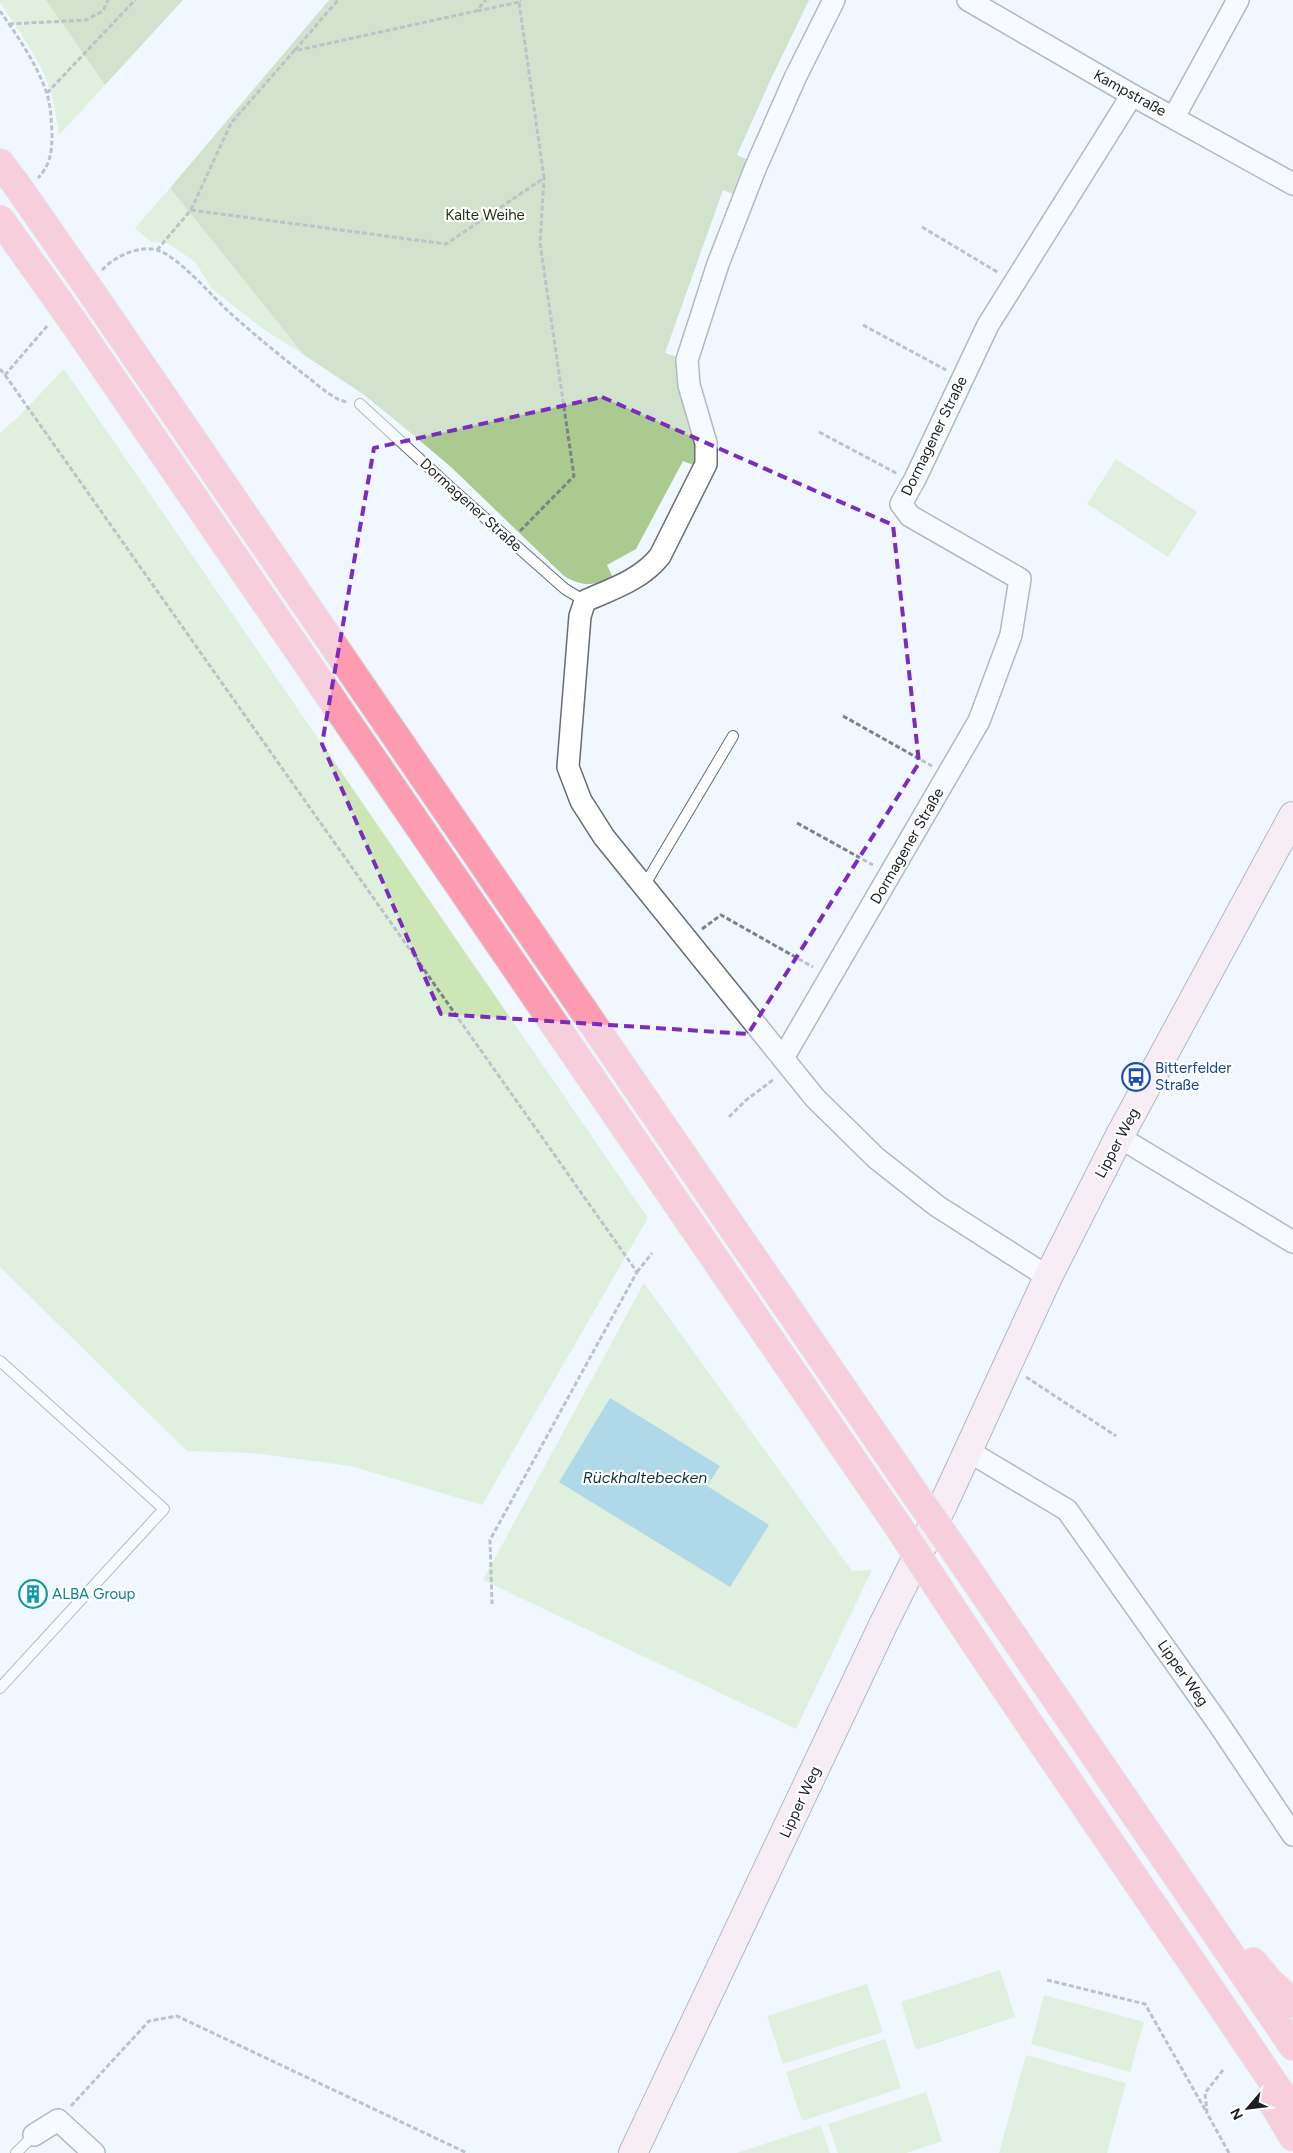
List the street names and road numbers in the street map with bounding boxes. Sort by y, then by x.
street label: Kampstraße [1091,66,1169,120]
street label: Dormagener Straße [897,373,971,499]
street label: Dormagener Straße [416,454,526,556]
street label: Dormagener Straße [866,785,948,907]
street label: Lipper Weg [1091,1105,1143,1181]
street label: Lipper Weg [1154,1636,1212,1710]
street label: Lipper Weg [776,1763,824,1841]

